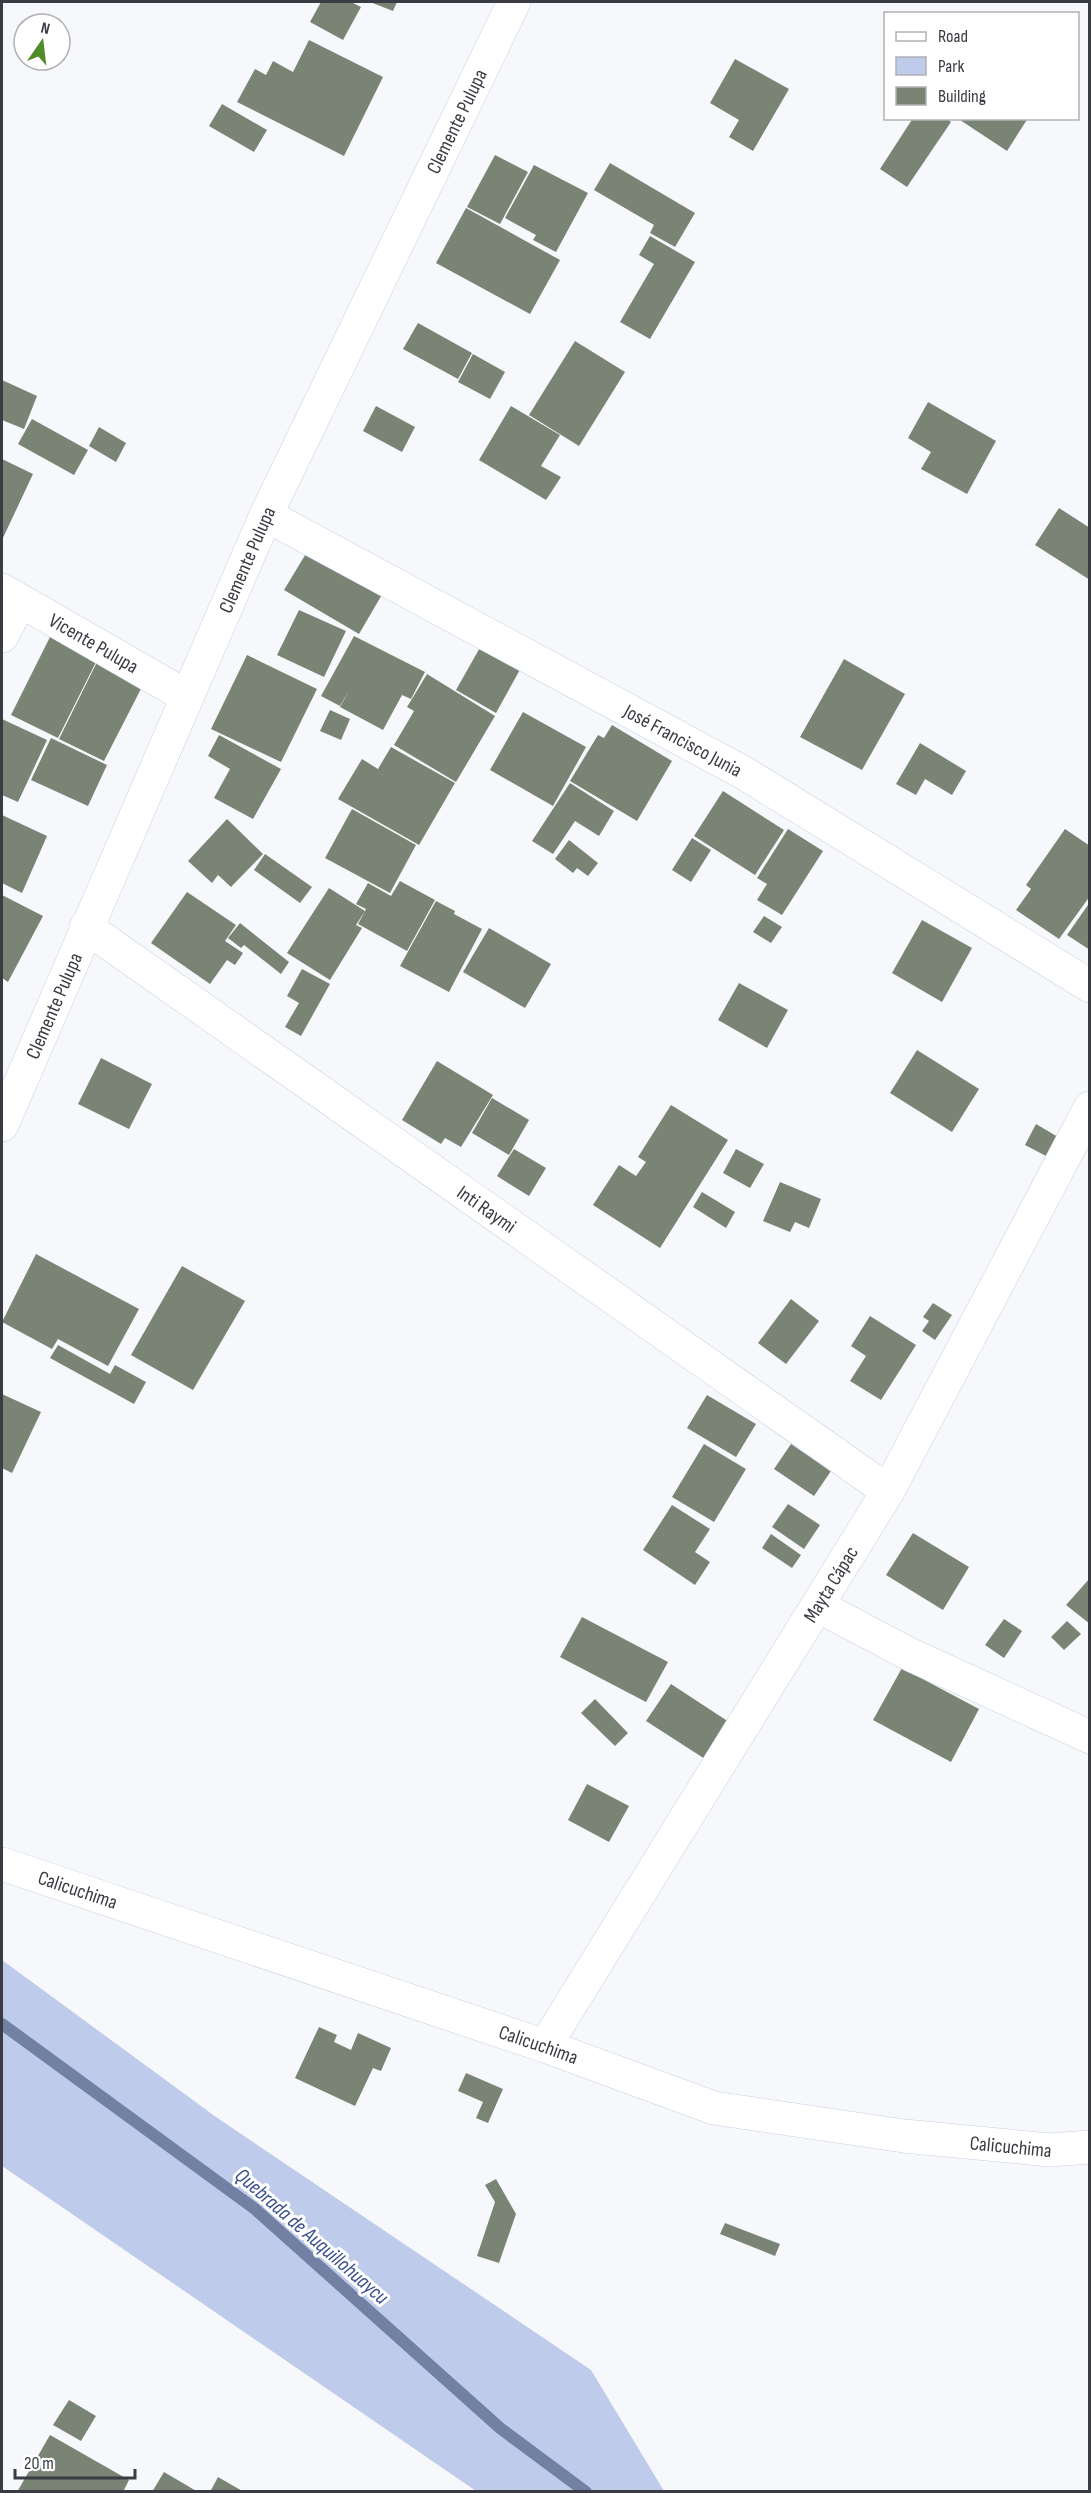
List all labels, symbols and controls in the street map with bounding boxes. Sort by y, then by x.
north arrow [12,12,72,72]
legend [884,12,1079,120]
text: N [39,19,52,39]
text: Road [938,26,968,47]
text: Park [938,56,964,77]
street label: Clemente Pulupa [422,66,493,178]
text: Building [938,86,986,107]
street label: Clemente Pulupa [214,503,281,617]
street label: Vicente Pulupa [44,609,142,679]
street label: José Francisco Junia [618,699,746,783]
street label: Clemente Pulupa [21,949,88,1063]
street label: Inti Raymi [452,1181,520,1239]
street label: Mayta Cápac [799,1542,864,1627]
street label: Calicuchima [35,1866,120,1915]
street label: Calicuchima [496,2020,581,2070]
street label: Calicuchima [969,2131,1053,2163]
water label: Quebrada de Auquillohuaycu [230,2163,394,2310]
scale bar [15,2442,135,2480]
text: 20 m [24,2453,54,2474]

